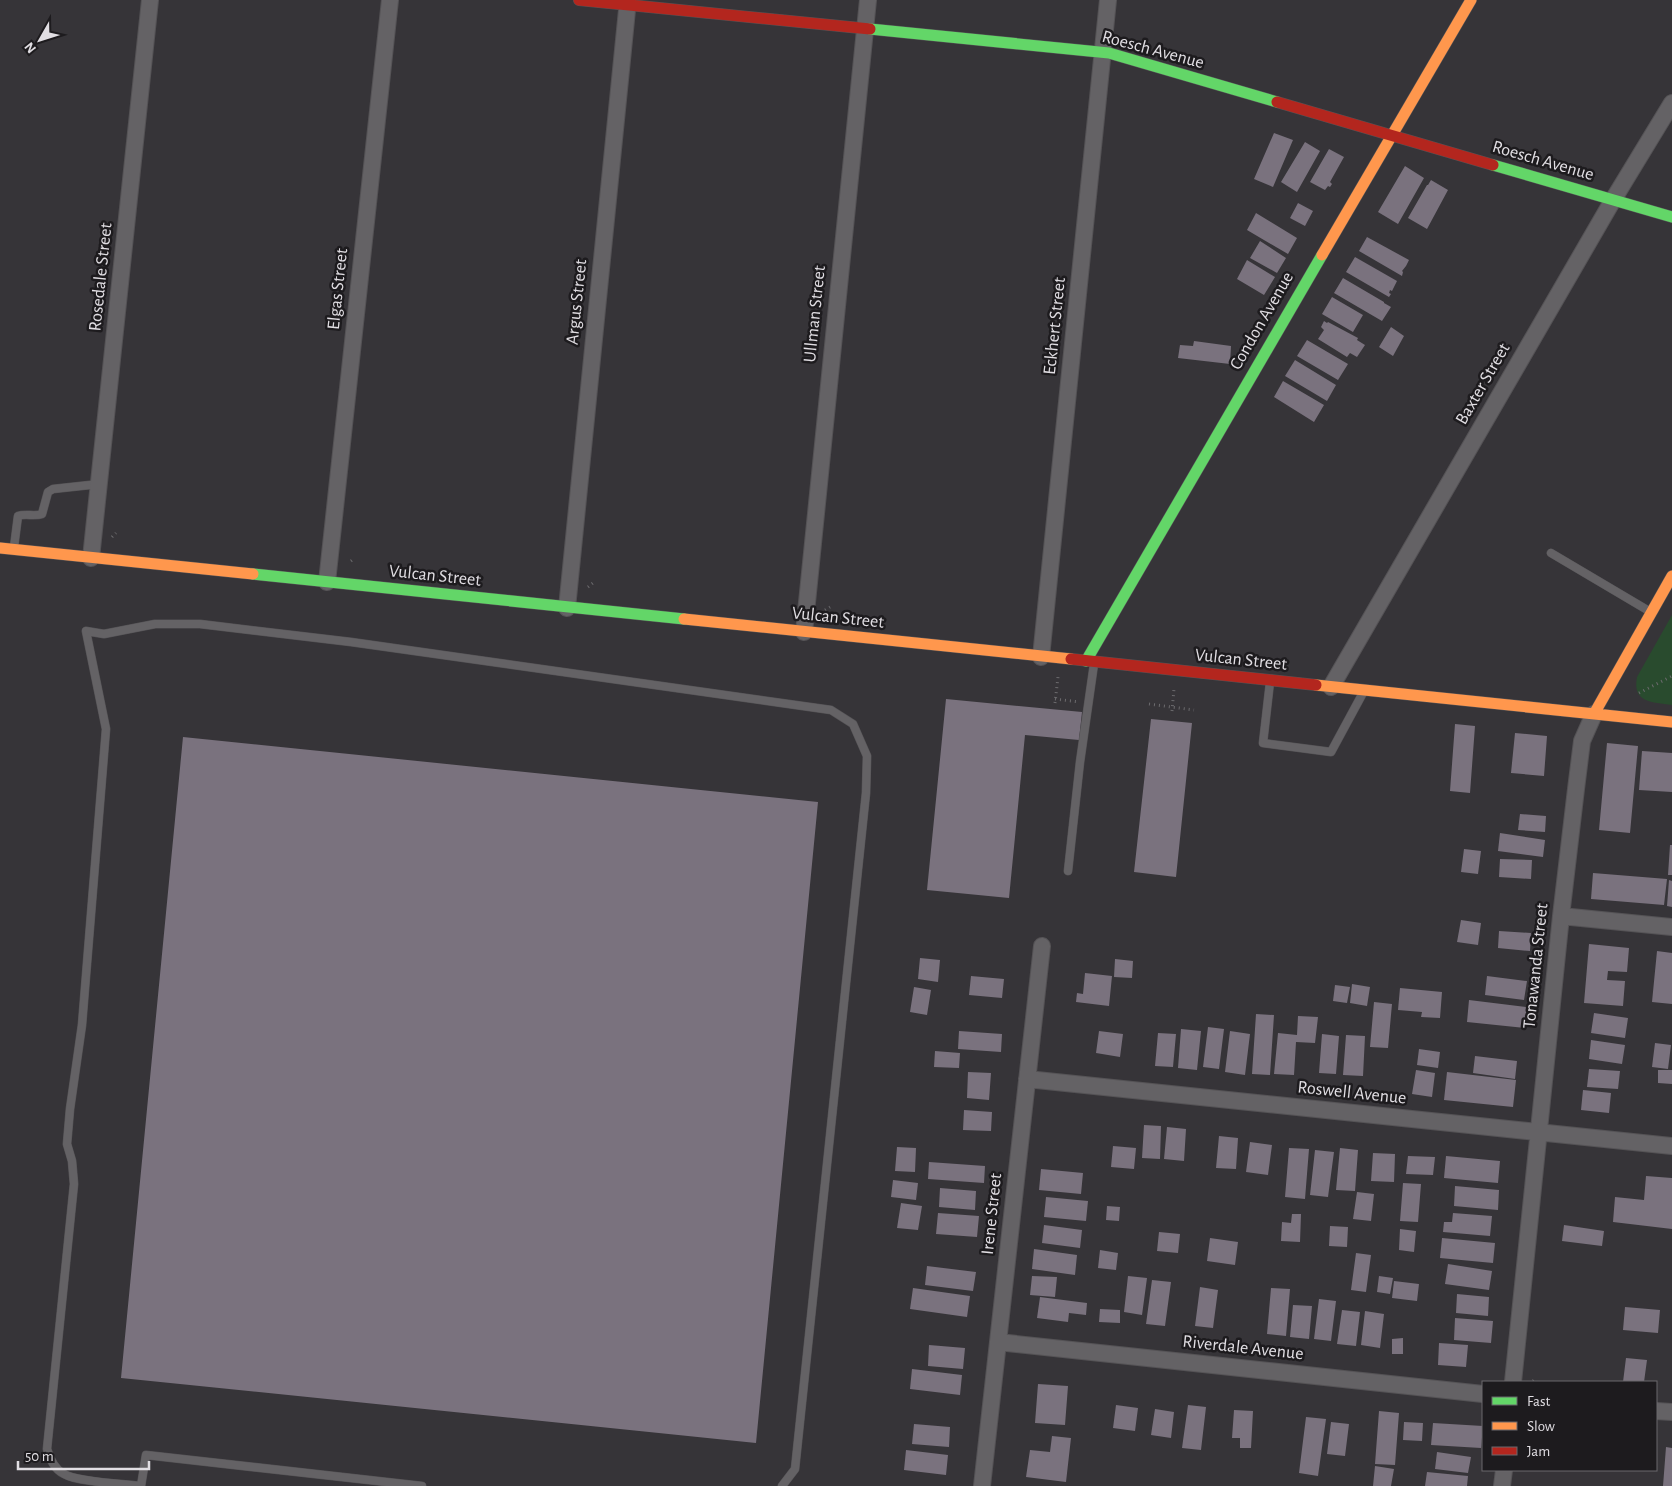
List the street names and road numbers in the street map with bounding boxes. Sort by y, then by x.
street label: Roesch Avenue [1100,28,1206,72]
street label: Roesch Avenue [1490,138,1596,184]
street label: Rosedale Street [86,222,116,332]
street label: Elgas Street [325,247,351,331]
street label: Argus Street [564,258,590,346]
street label: Ullman Street [801,264,829,363]
street label: Condon Avenue [1227,269,1297,373]
street label: Eckhert Street [1041,276,1069,376]
street label: Baxter Street [1453,340,1514,428]
street label: Vulcan Street [388,562,482,590]
street label: Vulcan Street [791,604,885,632]
street label: Vulcan Street [1194,646,1288,674]
street label: Tonawanda Street [1520,902,1552,1030]
street label: Roswell Avenue [1297,1078,1407,1108]
street label: Irene Street [979,1172,1005,1256]
street label: Riverdale Avenue [1182,1333,1304,1363]

